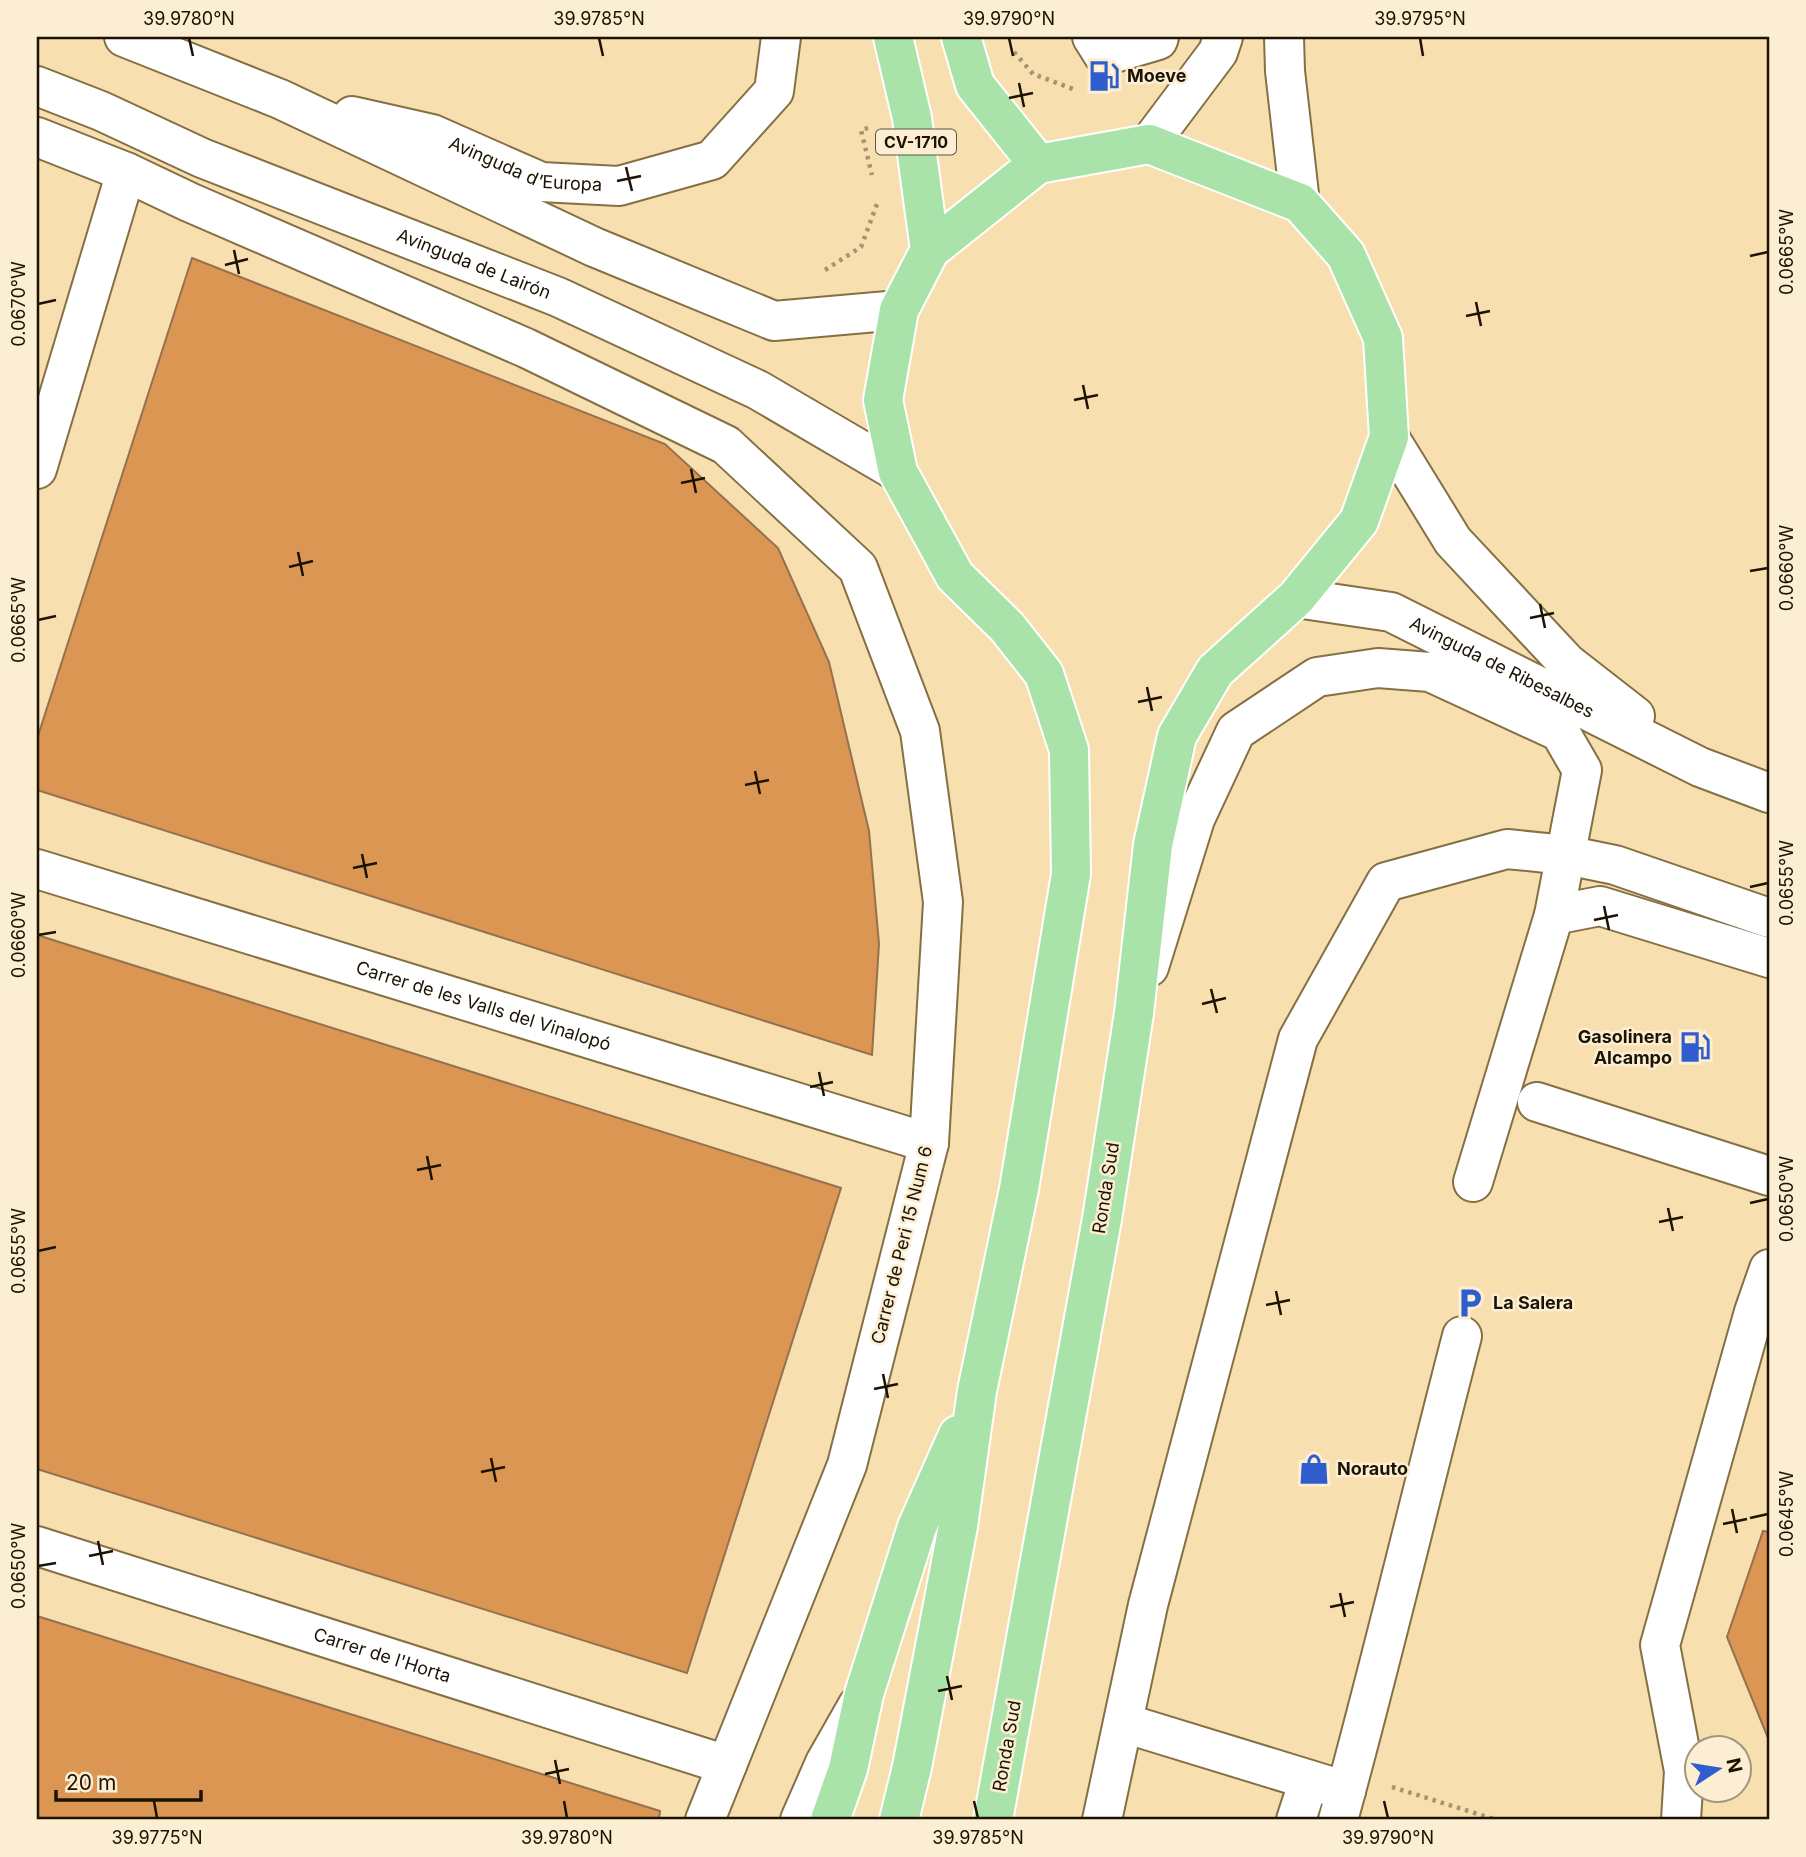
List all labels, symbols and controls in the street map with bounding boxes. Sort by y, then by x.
text: 39.9780°N [143,8,235,29]
text: 39.9785°N [553,8,645,29]
text: 39.9790°N [963,8,1055,29]
text: 39.9795°N [1374,8,1466,29]
fuel station icon: Moeve [1087,59,1121,93]
place label: Moeve [1127,65,1187,86]
road number: CV-1710 [876,130,956,154]
street label: Avinguda d'Europa [446,132,603,195]
text: 0.0665°W [1776,209,1797,295]
street label: Avinguda de Lairón [394,224,554,303]
text: 0.0670°W [8,261,29,347]
text: 0.0660°W [1776,524,1797,611]
text: 0.0665°W [8,577,29,663]
street label: Avinguda de Ribesalbes [1406,612,1598,722]
text: 0.0655°W [1776,840,1797,926]
text: 0.0660°W [8,891,29,978]
street label: Carrer de les Valls del Vinalopó [354,957,614,1055]
place label: Gasolinera Alcampo [1578,1026,1672,1068]
fuel station icon: Gasolinera Alcampo [1678,1030,1712,1064]
street label: Ronda Sud [1088,1141,1123,1235]
street label: Carrer de Peri 15 Num 6 [867,1144,936,1346]
text: 0.0650°W [1776,1156,1797,1242]
text: 0.0655°W [8,1208,29,1294]
parking icon: La Salera [1453,1286,1487,1320]
place label: La Salera [1493,1292,1573,1313]
shop icon: Norauto [1297,1452,1331,1486]
place label: Norauto [1337,1458,1408,1479]
text: 0.0645°W [1776,1470,1797,1557]
text: 0.0650°W [8,1523,29,1609]
street label: Carrer de l'Horta [311,1623,453,1687]
street label: Ronda Sud [988,1699,1025,1793]
north arrow [1684,1734,1754,1804]
text: N [1721,1756,1747,1775]
scale bar [56,1759,201,1803]
text: 20 m [66,1770,116,1795]
text: 39.9775°N [112,1827,202,1848]
text: 39.9780°N [521,1827,613,1848]
text: 39.9785°N [932,1827,1024,1848]
text: 39.9790°N [1342,1827,1434,1848]

